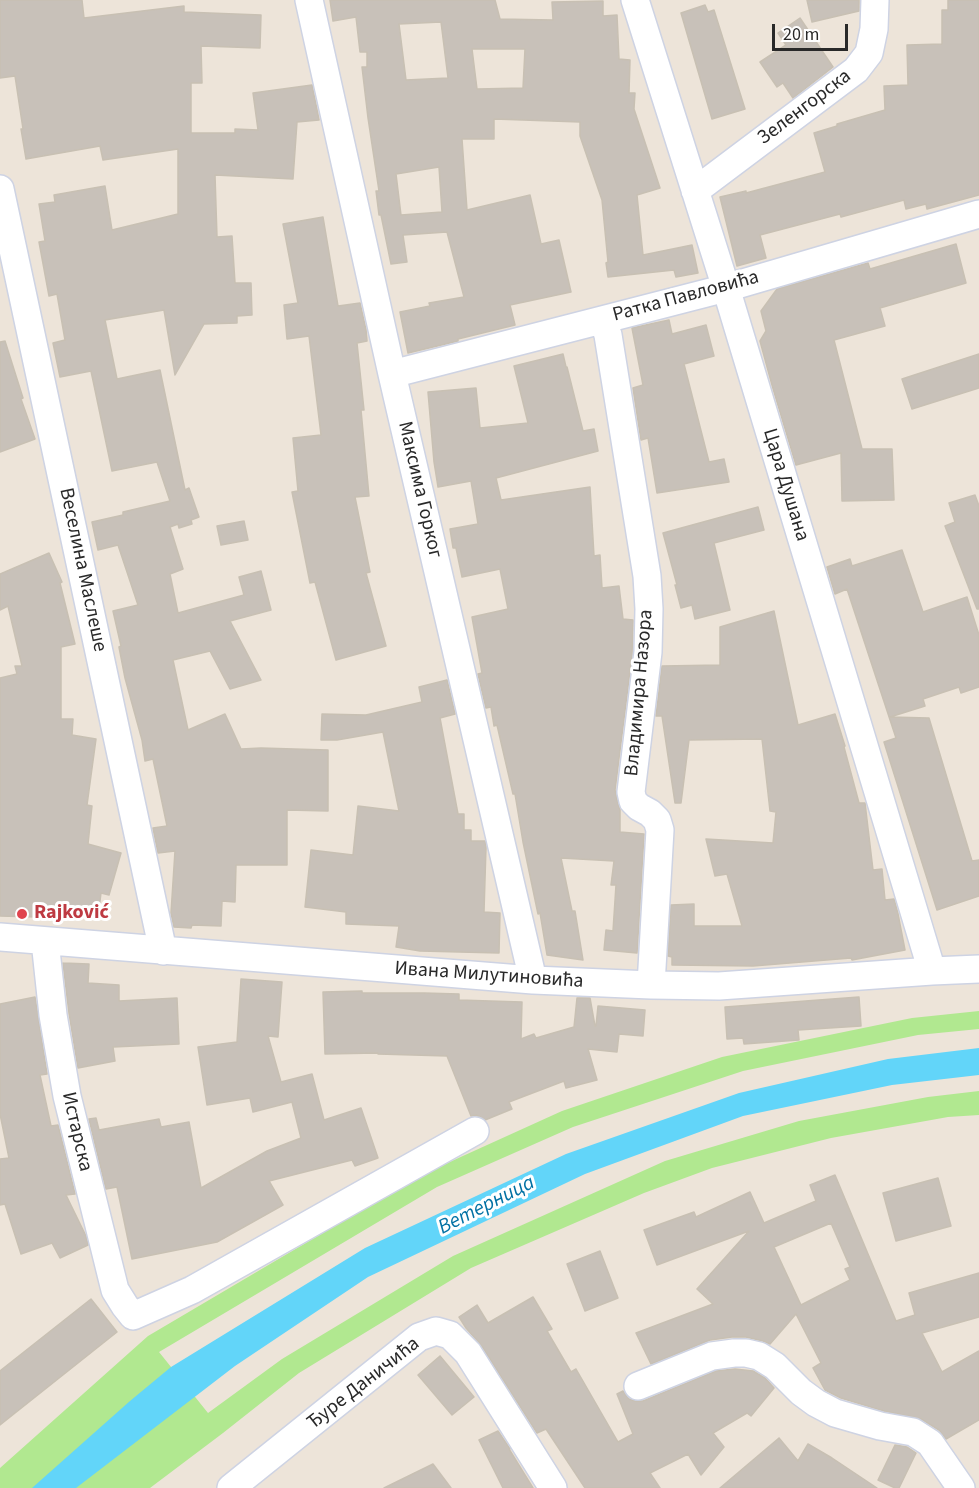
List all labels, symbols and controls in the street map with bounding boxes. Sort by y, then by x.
scale bar [775,12,852,50]
text: 20 m [783,22,819,47]
street label: Зеленгорска [753,65,857,151]
street label: Ратка Павловића [610,266,762,328]
street label: Максима Горког [392,419,446,561]
street label: Цара Душана [756,426,814,544]
street label: Веселина Маслеше [53,486,111,654]
street label: Владимира Назора [621,609,659,777]
place label: Rajković [34,902,109,926]
marker: Rajković [15,907,29,921]
street label: Ивана Милутиновића [394,957,584,995]
street label: Истарска [55,1090,97,1174]
water label: Ветерница [435,1171,539,1241]
street label: Ђуре Даничића [303,1333,425,1435]

